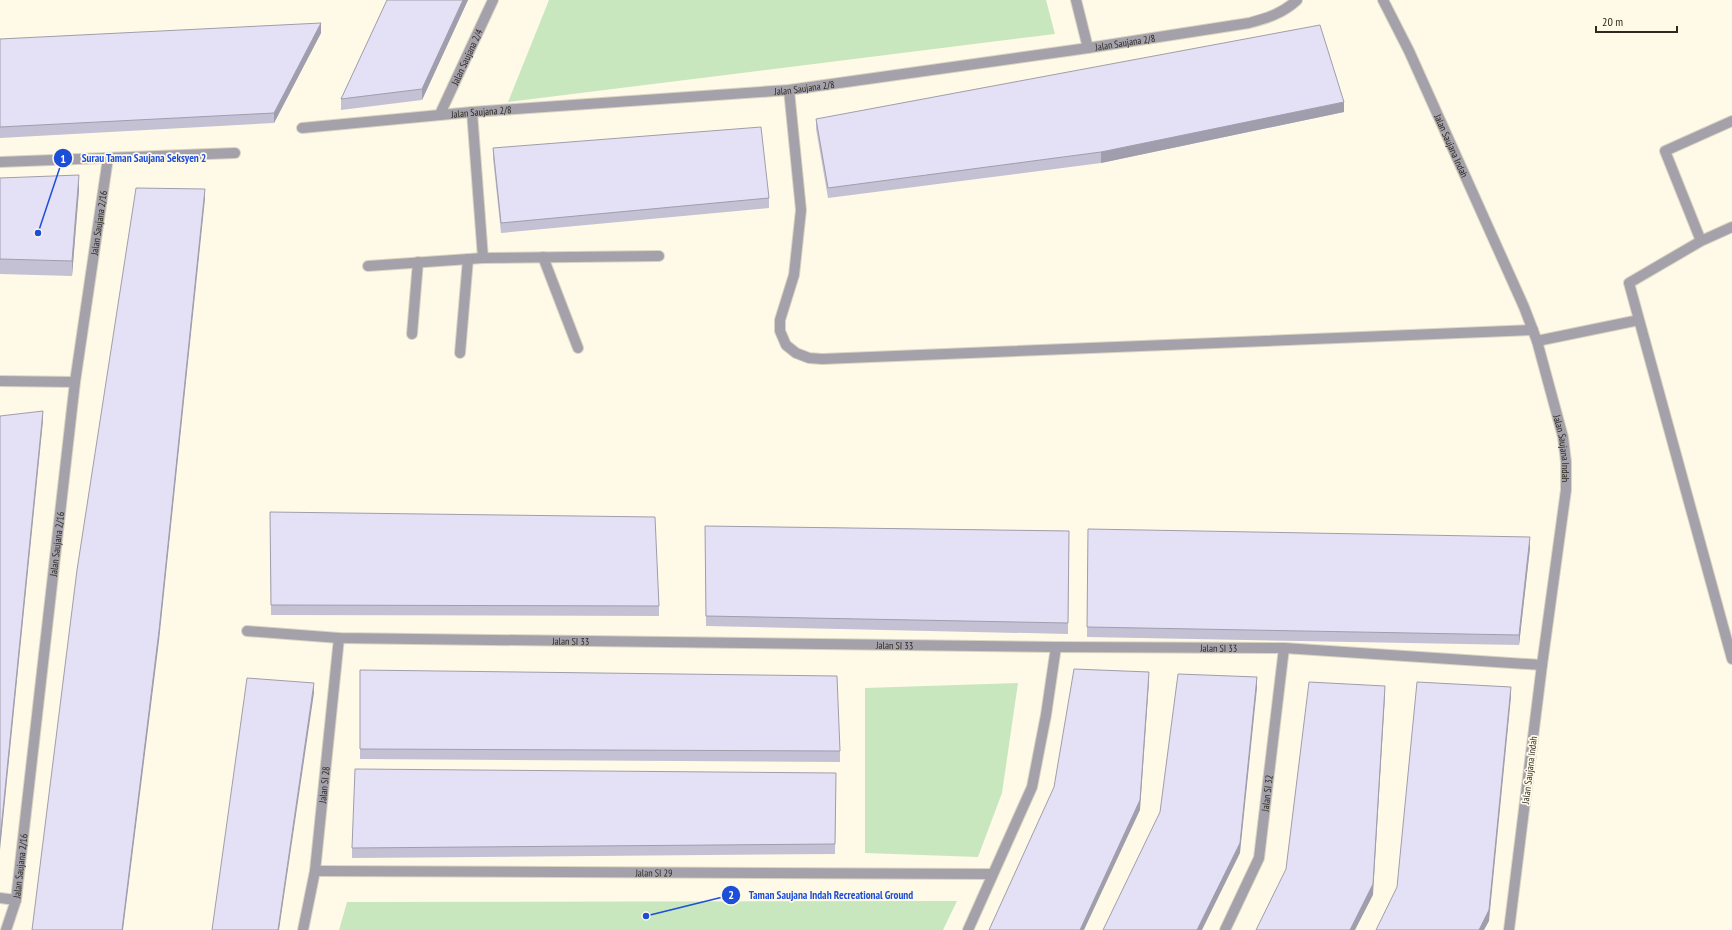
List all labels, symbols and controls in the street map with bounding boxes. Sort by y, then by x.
scale bar [1596,8,1677,34]
text: 20 m [1602,14,1623,29]
street label: Jalan Saujana 2/4 [448,26,486,88]
street label: Jalan Saujana 2/8 [1093,32,1156,54]
street label: Jalan Saujana 2/8 [773,78,835,98]
street label: Jalan Saujana 2/8 [450,103,512,121]
street label: Jalan Saujana Indah [1431,111,1471,180]
callout: Surau Taman Saujana Seksyen 2 [53,147,214,170]
text: 1 [60,151,66,166]
text: Surau Taman Saujana Seksyen 2 [82,151,206,165]
street label: Jalan Saujana 2/16 [88,189,110,257]
street label: Jalan Saujana Indah [1550,412,1572,482]
street label: Jalan Saujana 2/16 [47,510,67,578]
street label: Jalan SI 33 [551,635,589,648]
street label: Jalan SI 33 [875,639,913,652]
street label: Jalan SI 33 [1199,642,1237,655]
street label: Jalan Saujana Indah [1519,736,1540,806]
street label: Jalan SI 28 [316,766,333,805]
street label: Jalan SI 32 [1258,774,1276,813]
street label: Jalan Saujana 2/16 [10,832,31,900]
street label: Jalan SI 29 [634,866,673,880]
callout: Taman Saujana Indah Recreational Ground [721,883,921,906]
text: 2 [728,887,734,902]
text: Taman Saujana Indah Recreational Ground [749,888,913,902]

